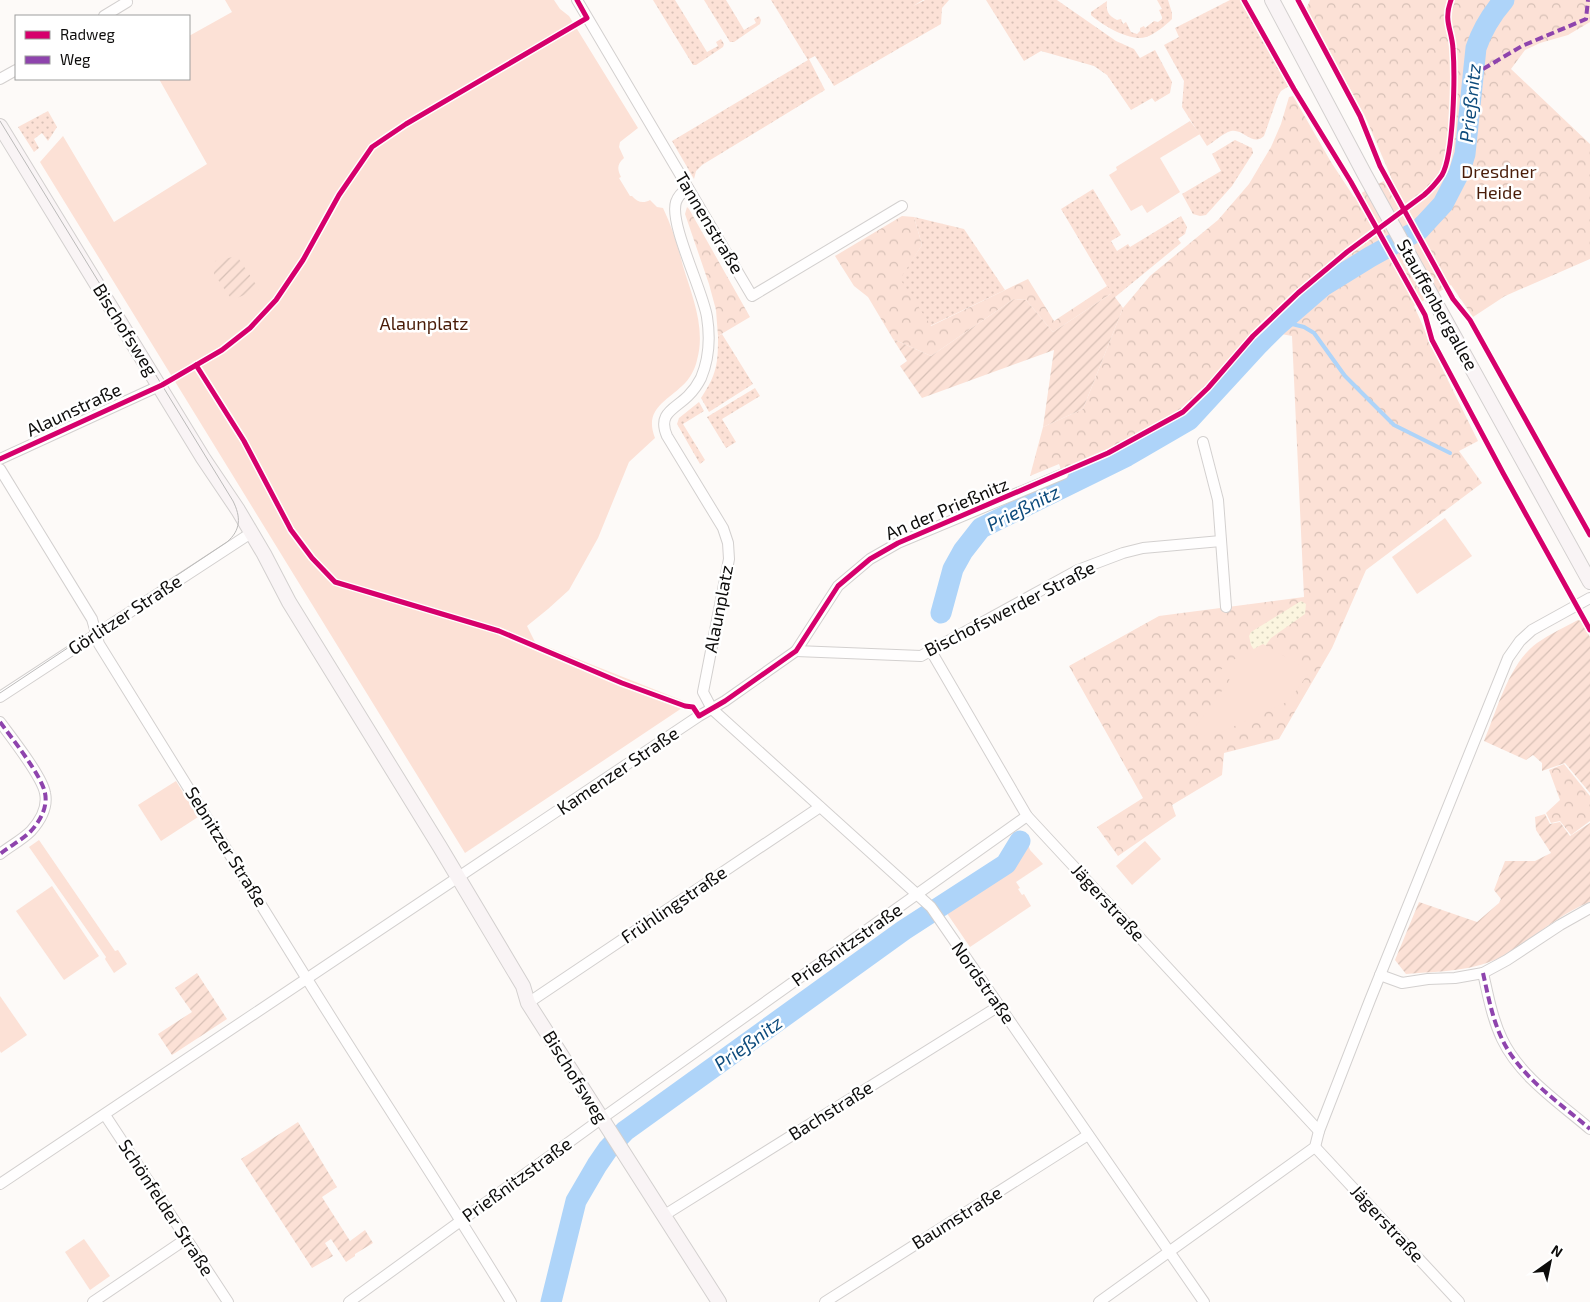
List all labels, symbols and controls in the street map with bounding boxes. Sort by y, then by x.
legend [15,15,190,80]
text: Radweg [60,25,115,43]
text: Weg [60,50,91,68]
water label: Prießnitz [1454,62,1485,143]
park label: Dresdner Heide [1461,160,1537,203]
street label: Tannenstraße [671,168,749,277]
street label: Stauffenbergallee [1393,235,1483,374]
street label: Bischofsweg [89,279,163,380]
park label: Alaunplatz [380,312,468,334]
street label: Alaunstraße [23,378,124,441]
street label: An der Prießnitz [882,472,1011,544]
water label: Prießnitz [982,479,1063,536]
street label: Bischofswerder Straße [921,556,1098,661]
street label: Alaunplatz [699,563,737,655]
street label: Görlitzer Straße [64,569,185,659]
street label: Kamenzer Straße [552,721,682,819]
street label: Sebnitzer Straße [181,782,273,910]
street label: Jägerstraße [1067,859,1150,946]
street label: Frühlingstraße [616,861,730,948]
street label: Prießnitzstraße [787,898,906,990]
street label: Nordstraße [948,937,1020,1028]
water label: Prießnitz [709,1010,787,1075]
street label: Bischofsweg [539,1026,613,1127]
street label: Bachstraße [784,1076,877,1145]
street label: Prießnitzstraße [457,1132,575,1226]
street label: Schönfelder Straße [114,1135,219,1280]
street label: Jägerstraße [1346,1180,1429,1267]
street label: Baumstraße [907,1181,1006,1254]
north arrow [1525,1237,1575,1287]
text: N [1548,1241,1566,1261]

